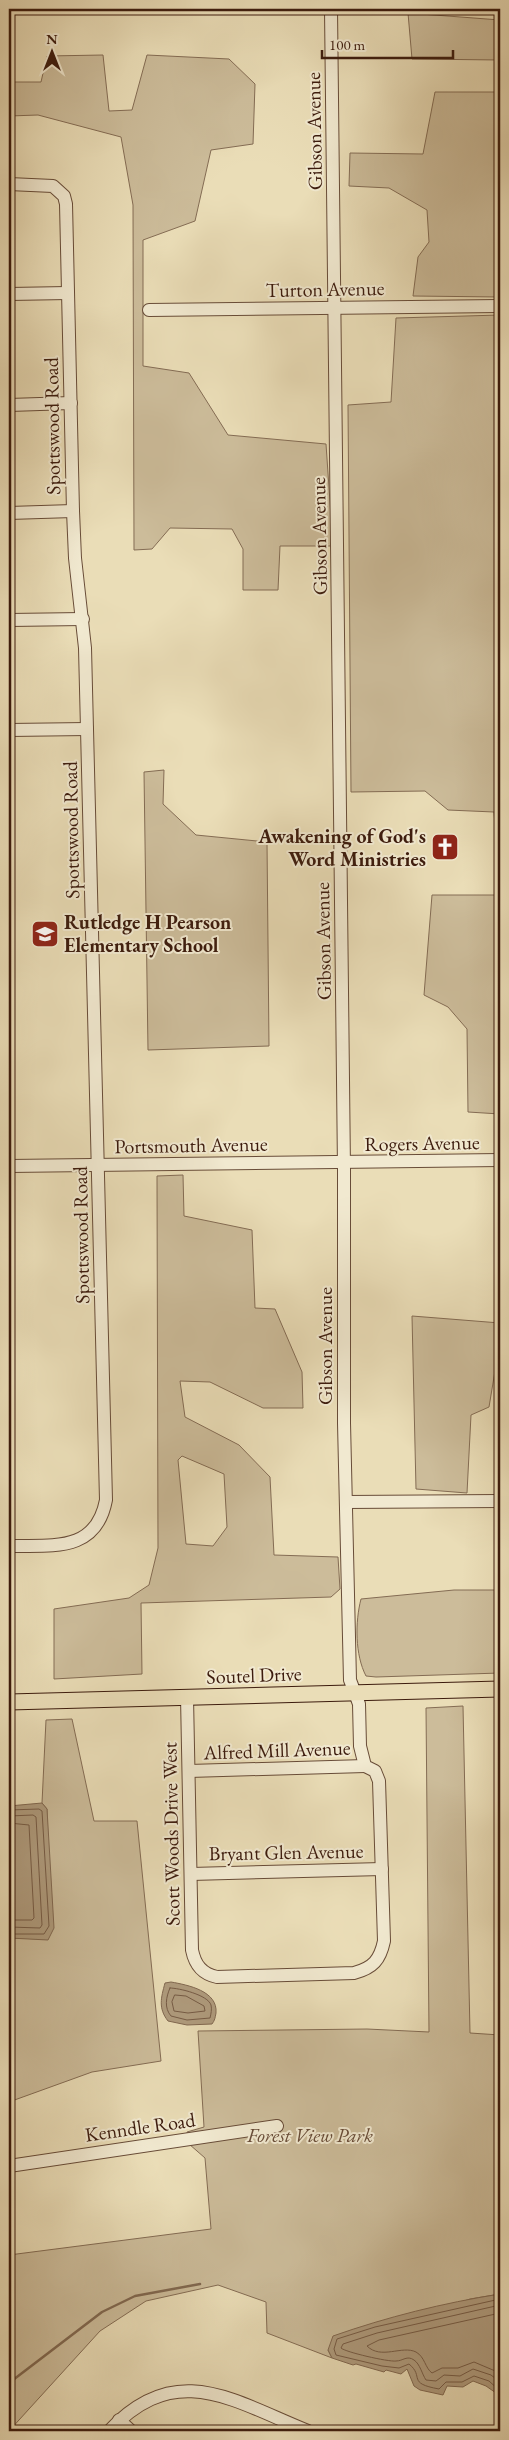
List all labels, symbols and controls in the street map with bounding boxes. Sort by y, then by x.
north arrow [28,28,78,78]
scale bar [322,28,453,60]
text: N [46,30,58,48]
text: 100 m [329,35,366,54]
street label: Gibson Avenue [300,72,328,190]
street label: Turton Avenue [265,275,385,303]
street label: Spottswood Road [38,356,66,495]
street label: Gibson Avenue [305,477,333,595]
street label: Spottswood Road [57,760,85,899]
place label: Awakening of God's Word Ministries [257,823,426,872]
church icon: Awakening of God's Word Ministries [430,832,460,862]
street label: Gibson Avenue [309,882,337,1000]
place label: Rutledge H Pearson Elementary School [64,909,231,958]
school or university icon: Rutledge H Pearson Elementary School [30,919,60,949]
street label: Rogers Avenue [364,1129,480,1157]
street label: Portsmouth Avenue [114,1131,268,1159]
street label: Spottswood Road [67,1165,95,1304]
street label: Gibson Avenue [312,1287,338,1405]
street label: Soutel Drive [206,1660,302,1690]
street label: Alfred Mill Avenue [202,1734,351,1766]
street label: Scott Woods Drive West [156,1741,186,1926]
street label: Bryant Glen Avenue [208,1838,364,1866]
street label: Kenndle Road [83,2106,198,2148]
park label: Forest View Park [246,2122,373,2148]

